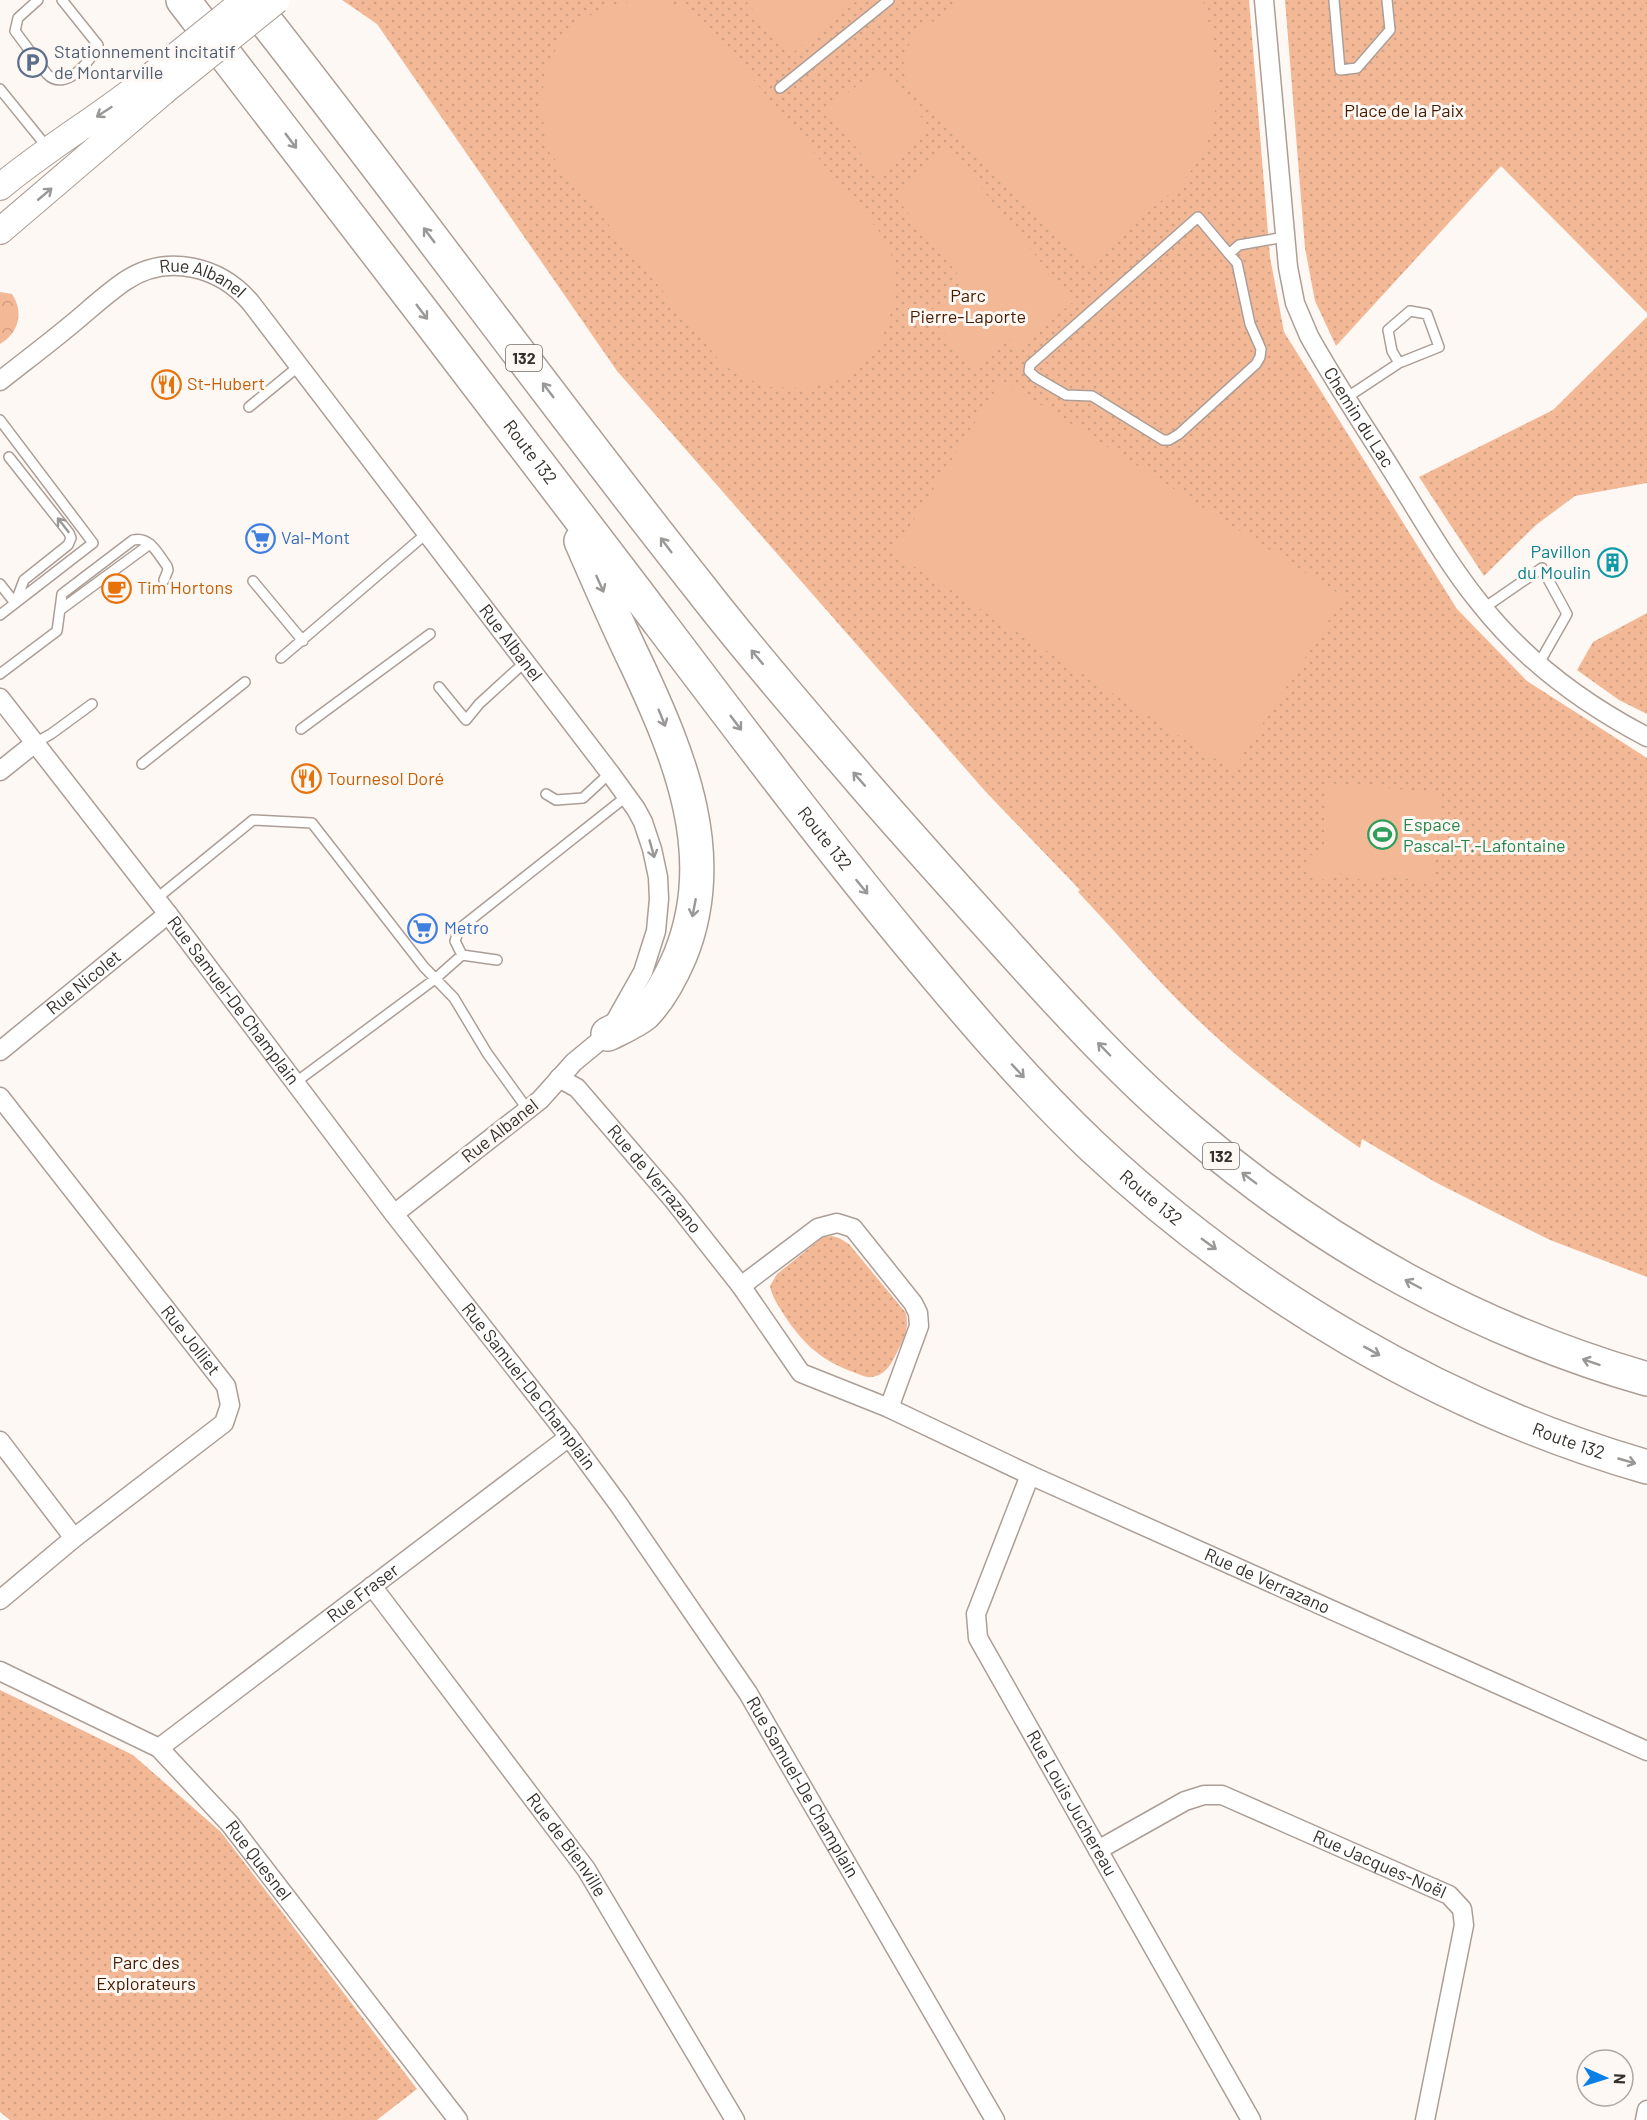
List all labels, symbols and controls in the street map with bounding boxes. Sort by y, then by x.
place label: Stationnement incitatif de Montarville [54,40,236,83]
parking icon: Stationnement incitatif de Montarville [17,46,49,78]
park label: Place de la Paix [1344,99,1464,121]
one-way arrow [97,106,113,118]
one-way arrow [284,132,297,148]
one-way arrow [37,187,52,201]
one-way arrow [423,227,436,243]
street label: Rue Albanel [158,254,251,302]
park label: Parc Pierre-Laporte [910,284,1026,327]
one-way arrow [415,304,428,320]
road number: 132 [506,345,542,371]
street label: Chemin du Lac [1319,363,1399,471]
restaurant icon: St-Hubert [150,368,182,400]
place label: St-Hubert [187,372,265,394]
one-way arrow [542,382,554,398]
street label: Route 132 [499,415,562,488]
one-way arrow [57,518,70,534]
supermarket icon: Val-Mont [244,522,276,554]
place label: Val-Mont [281,526,350,548]
one-way arrow [660,537,673,553]
place label: Pavillon du Moulin [1517,540,1591,583]
building icon: Pavillon du Moulin [1596,546,1628,578]
cafe icon: Tim Hortons [100,572,132,604]
one-way arrow [595,575,607,593]
place label: Tim Hortons [137,576,233,598]
street label: Rue Albanel [475,599,548,685]
one-way arrow [750,649,763,665]
one-way arrow [657,709,668,727]
one-way arrow [729,714,742,730]
restaurant icon: Tournesol Doré [290,763,322,795]
place label: Tournesol Doré [327,767,444,789]
one-way arrow [853,771,866,787]
street label: Route 132 [794,802,857,874]
place label: Espace Pascal-T.-Lafontaine [1403,813,1566,856]
sports icon: Espace Pascal-T.-Lafontaine [1366,819,1398,851]
one-way arrow [646,839,658,858]
one-way arrow [856,879,869,895]
one-way arrow [688,898,699,917]
street label: Rue Samuel-De Champlain [163,911,305,1089]
supermarket icon: Metro [407,912,439,944]
place label: Metro [444,916,489,938]
street label: Rue Nicolet [41,945,125,1019]
one-way arrow [1096,1041,1111,1056]
one-way arrow [1011,1063,1025,1078]
street label: Rue Albanel [457,1093,542,1167]
street label: Rue de Verrazano [603,1119,707,1237]
road number: 132 [1203,1143,1239,1169]
street label: Route 132 [1116,1164,1187,1230]
one-way arrow [1242,1172,1258,1184]
one-way arrow [1200,1237,1216,1250]
one-way arrow [1405,1278,1422,1290]
street label: Rue Samuel-De Champlain [458,1298,601,1474]
street label: Rue Jolliet [157,1300,225,1379]
one-way arrow [1363,1345,1380,1357]
one-way arrow [1582,1355,1601,1366]
street label: Route 132 [1530,1417,1608,1463]
one-way arrow [1617,1456,1636,1468]
street label: Rue de Verrazano [1201,1543,1334,1618]
street label: Rue Fraser [322,1558,403,1627]
street label: Rue Samuel-De Champlain [742,1692,864,1881]
street label: Rue Louis Juchereau [1022,1726,1122,1879]
street label: Rue de Bienville [522,1788,612,1901]
street label: Rue Quesnel [221,1816,297,1905]
street label: Rue Jacques-Noël [1310,1825,1450,1902]
park label: Parc des Explorateurs [96,1951,196,1994]
north arrow [1575,2048,1635,2108]
text: N [1611,2073,1630,2085]

